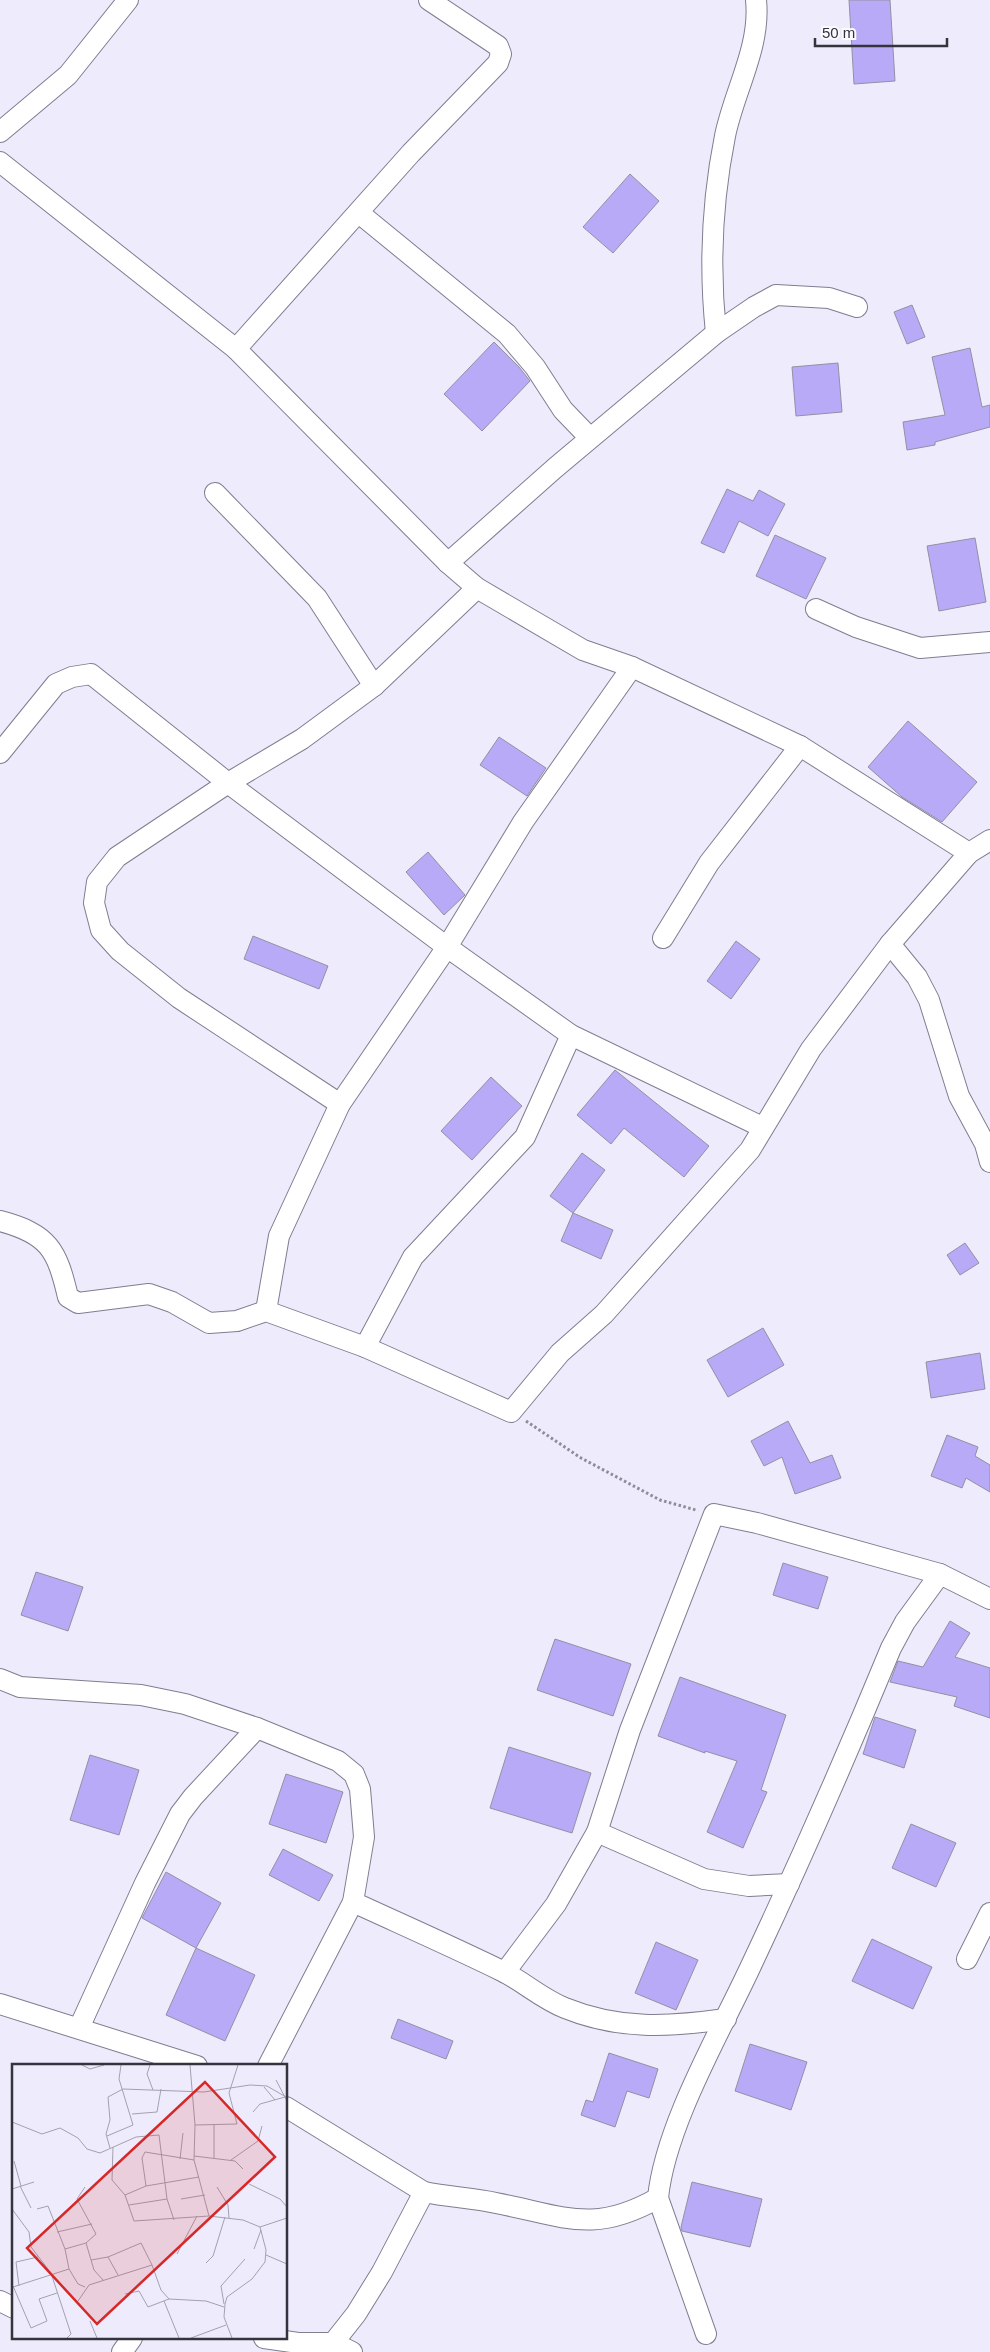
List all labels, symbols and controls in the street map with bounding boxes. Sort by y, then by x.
scale bar [815,15,948,47]
text: 50 m [822,24,855,41]
inset map [12,2064,288,2340]

